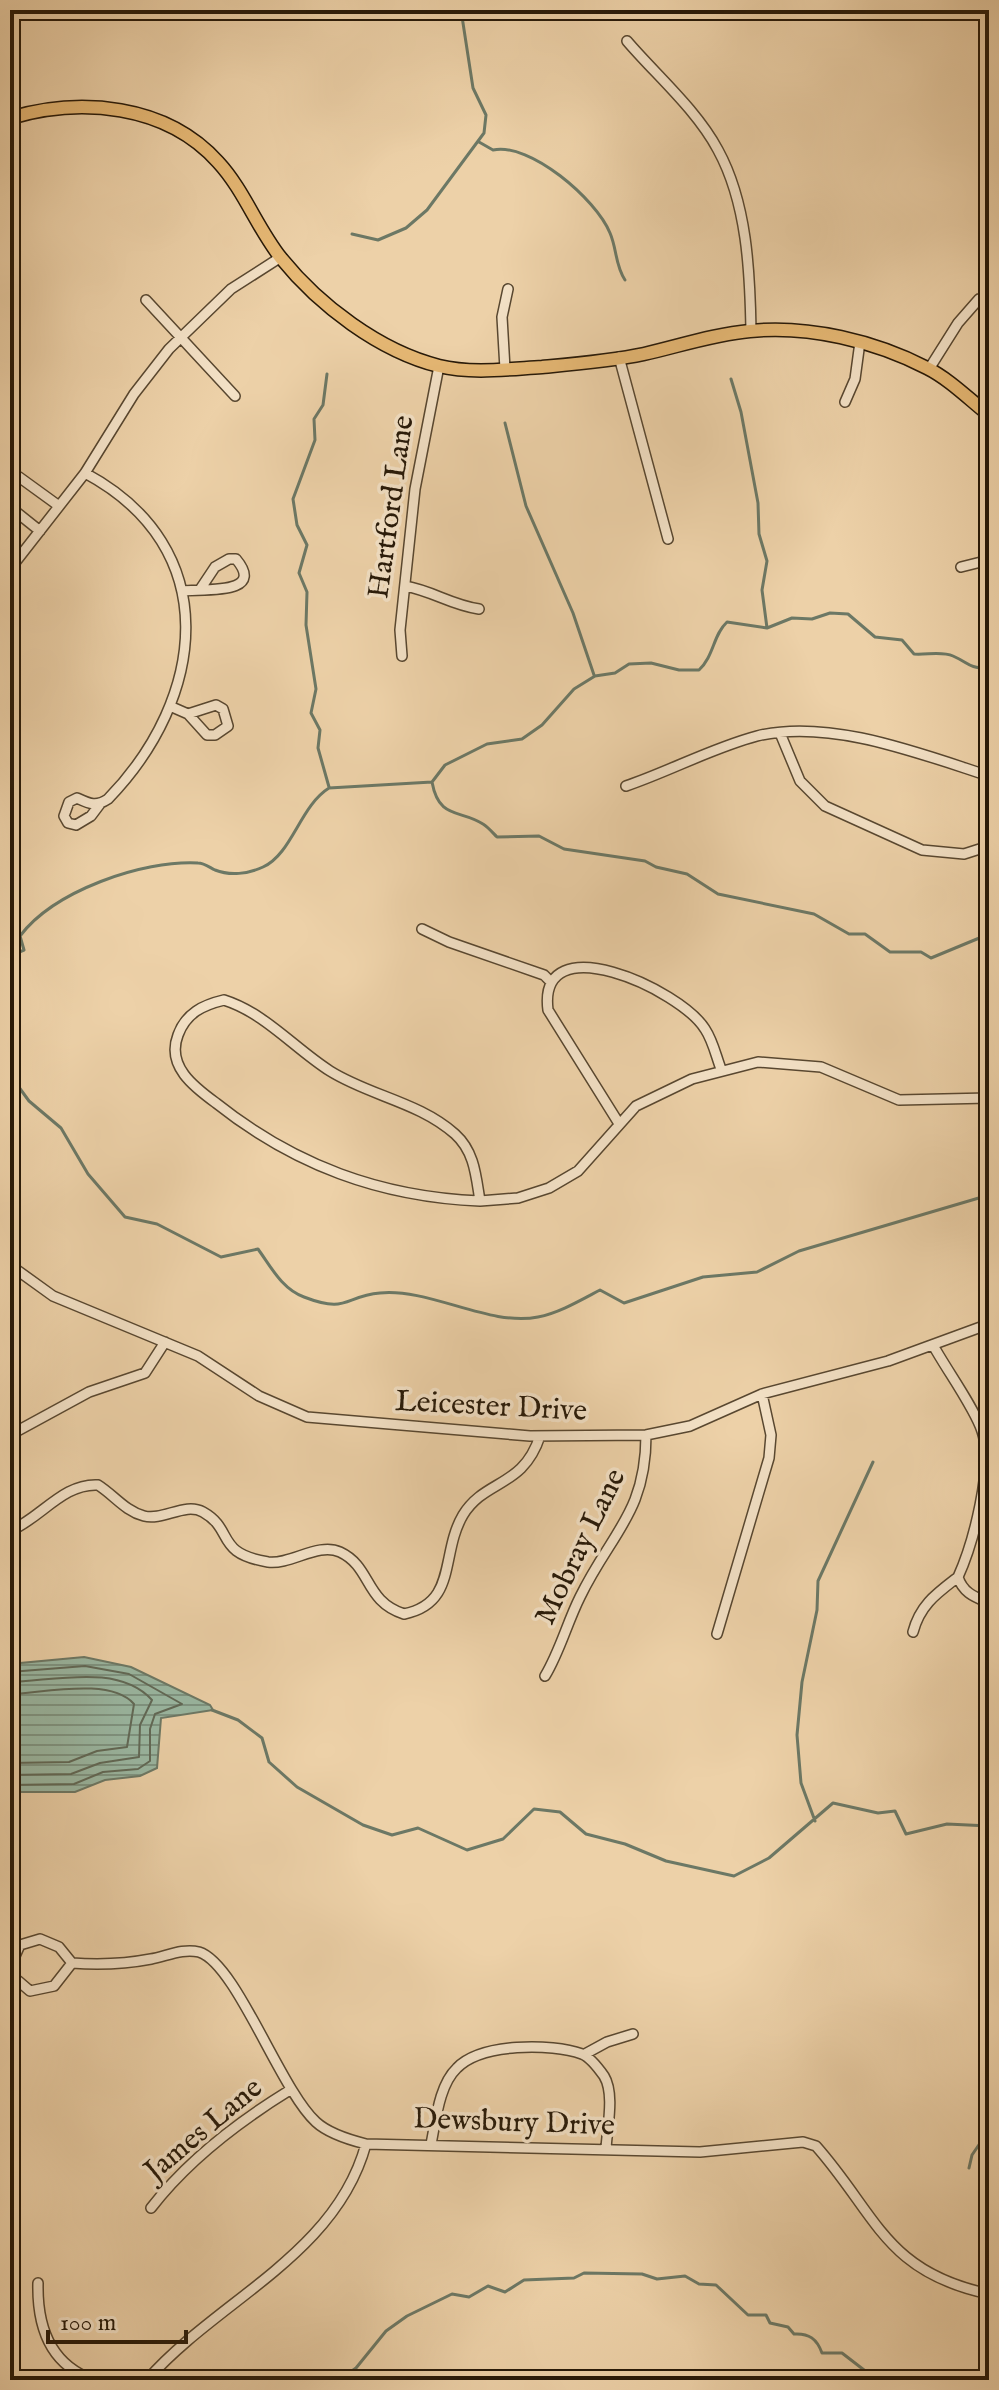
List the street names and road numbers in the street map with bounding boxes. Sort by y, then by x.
street label: Hartford Lane [360,413,424,601]
street label: Leicester Drive [394,1383,588,1431]
street label: Mobray Lane [527,1463,635,1631]
street label: James Lane [135,2070,271,2192]
street label: Dewsbury Drive [413,2100,615,2146]

